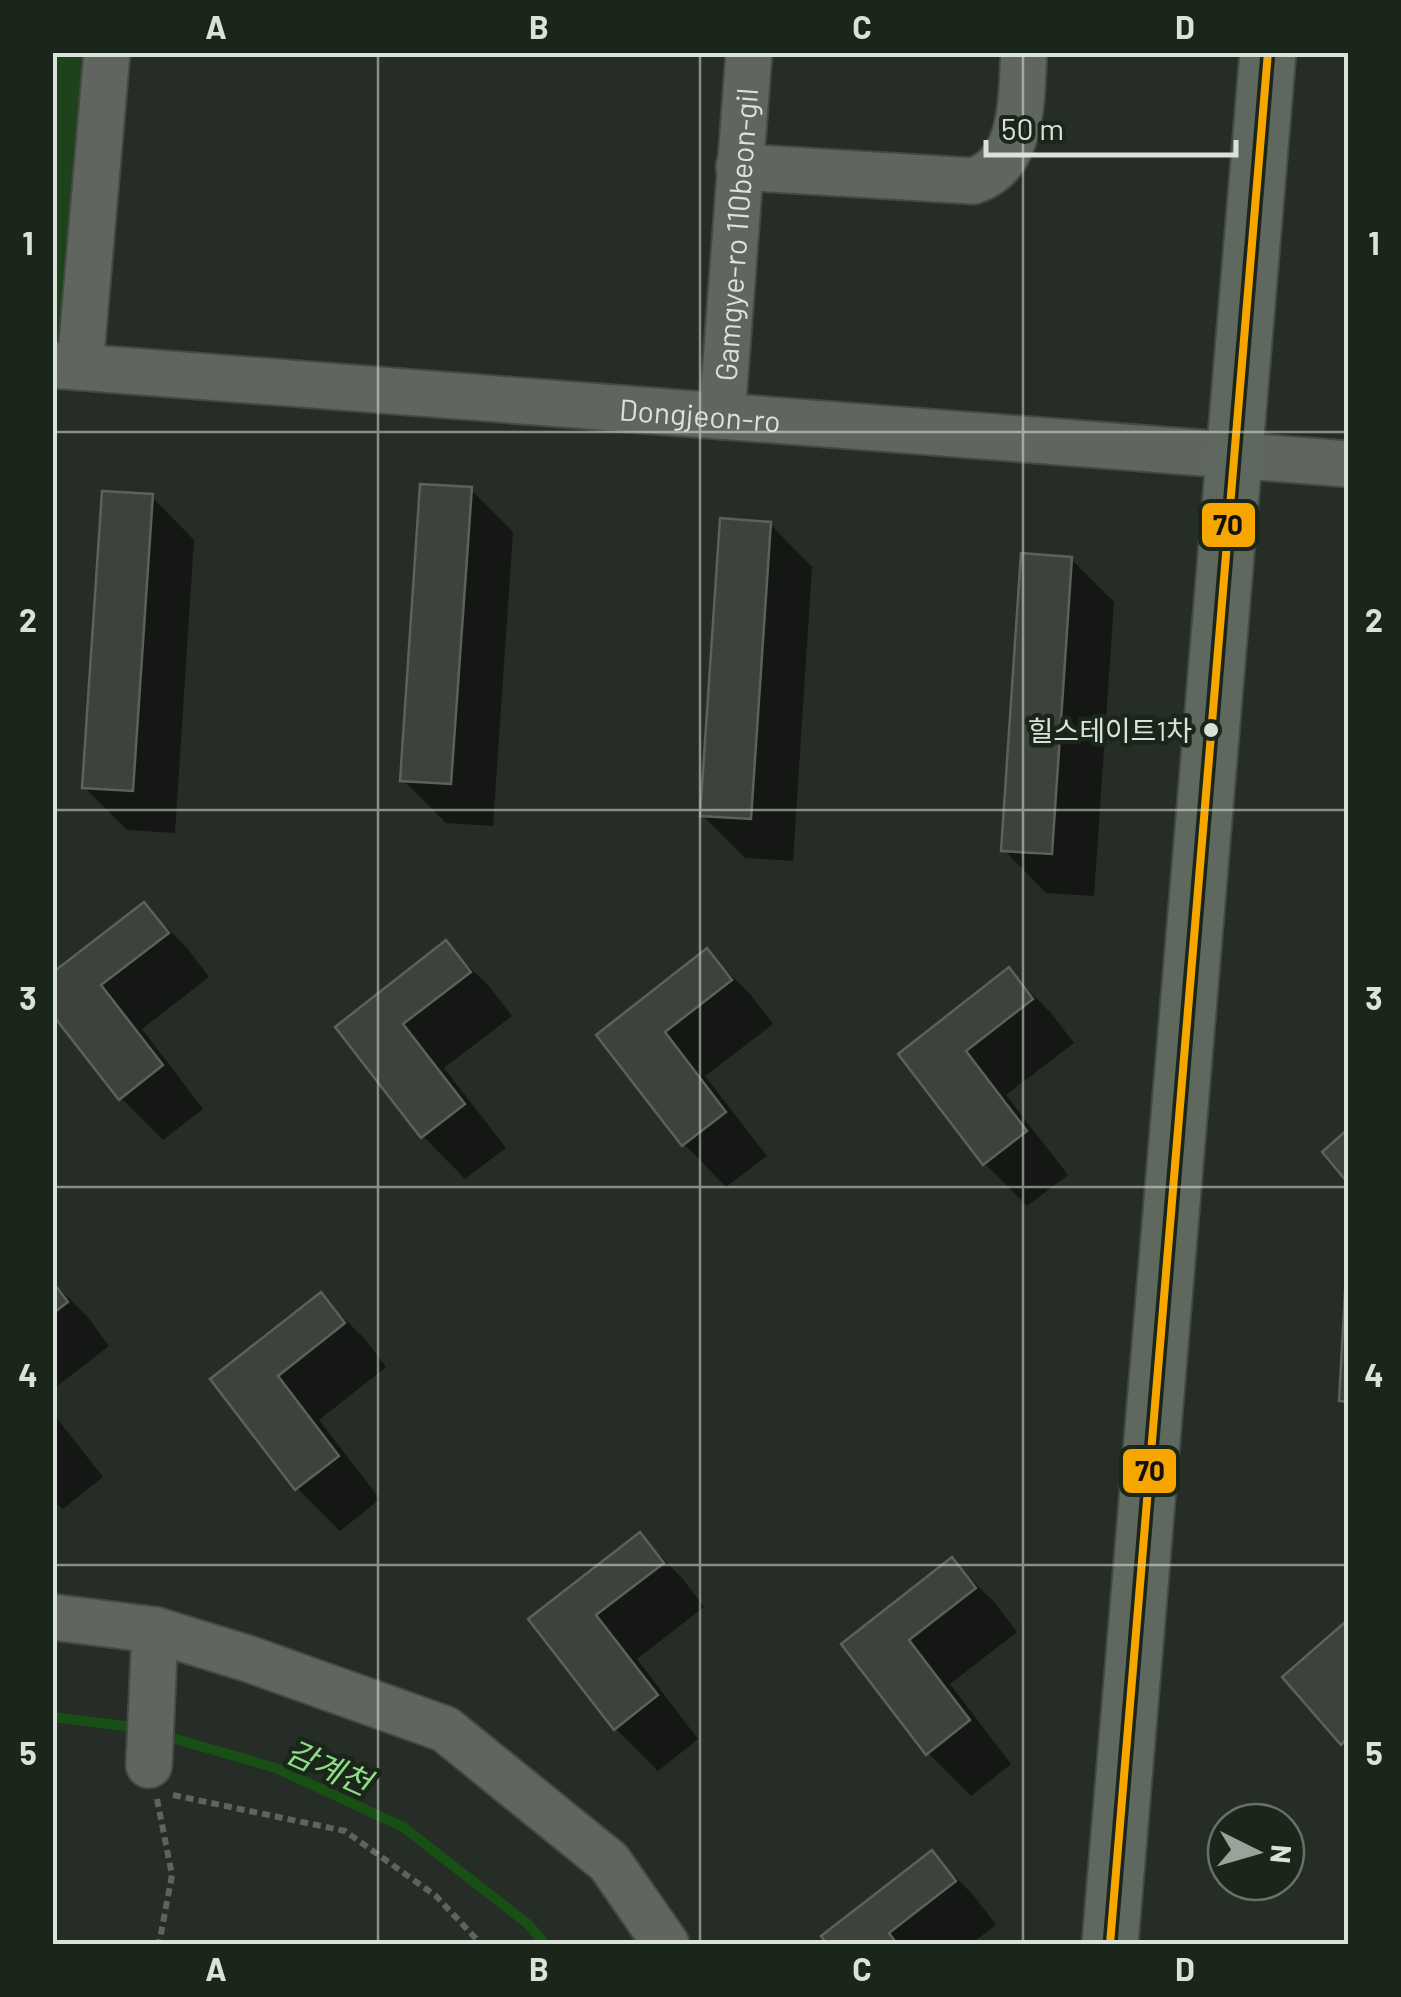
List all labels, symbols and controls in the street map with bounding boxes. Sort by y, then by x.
text: A [205,7,227,45]
text: B [529,7,549,45]
text: C [852,7,872,45]
text: D [1175,7,1195,45]
street label: Gamgye-ro 110beon-gil [707,87,764,382]
scale bar [986,95,1236,157]
text: 50 m [1001,110,1064,146]
text: 1 [22,223,34,261]
text: 1 [1368,223,1380,261]
street label: Dongjeon-ro [618,390,782,439]
line badge: 70 [1200,501,1257,549]
text: 70 [1213,507,1243,541]
text: 2 [19,600,37,638]
text: 2 [1365,600,1383,638]
place label: 힐스테이트1차 [1028,713,1192,747]
marker: 힐스테이트1차 [1201,720,1221,740]
text: 3 [19,978,37,1016]
text: 3 [1365,978,1383,1016]
text: 4 [18,1355,38,1393]
text: 4 [1364,1355,1384,1393]
line badge: 70 [1121,1447,1178,1495]
text: 70 [1135,1453,1165,1487]
water label: 감계천 [281,1731,380,1803]
text: 5 [19,1733,37,1771]
text: 5 [1365,1733,1383,1771]
north arrow [1206,1802,1306,1902]
text: N [1264,1844,1300,1865]
text: A [205,1949,227,1987]
text: B [529,1949,549,1987]
text: C [852,1949,872,1987]
text: D [1175,1949,1195,1987]

